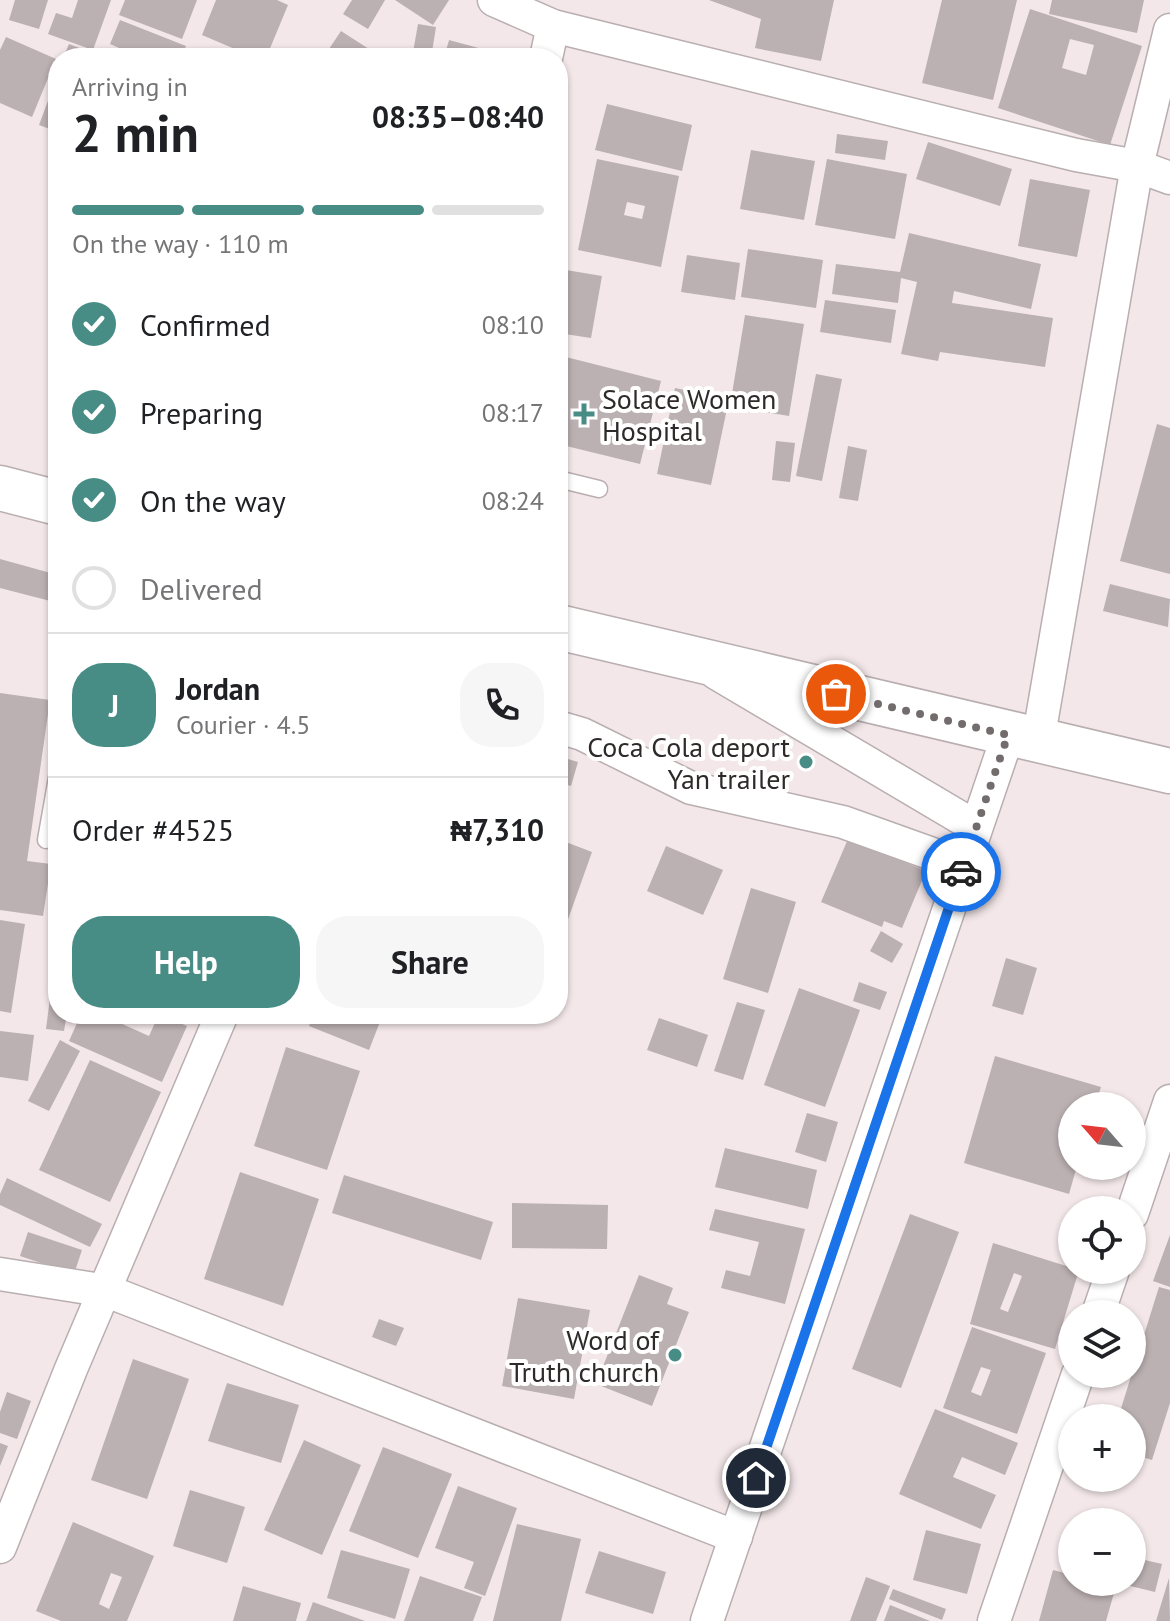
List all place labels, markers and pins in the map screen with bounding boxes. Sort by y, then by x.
place label: Solace Women Hospital [602,380,776,449]
marker: Solace Women Hospital [573,403,595,425]
pin [802,660,870,728]
place label: Coca Cola deport Yan trailer [587,728,790,797]
marker: Coca Cola deport Yan trailer [797,753,815,771]
place label: Word of Truth church [509,1321,660,1390]
marker: Word of Truth church [666,1346,684,1364]
pin [722,1444,790,1512]

